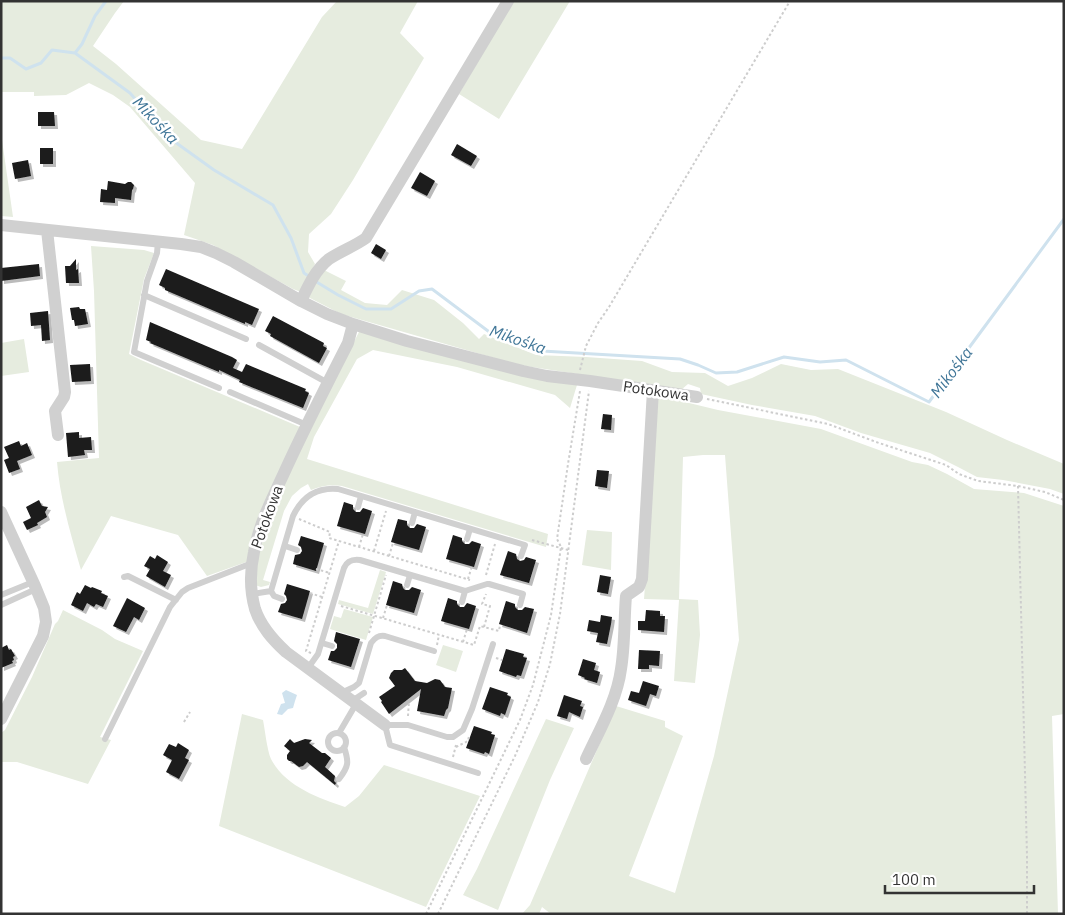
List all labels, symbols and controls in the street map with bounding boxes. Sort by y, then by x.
water label: Mikośka [129,92,183,148]
water label: Mikośka [487,320,549,358]
water label: Mikośka [925,343,977,401]
street label: Potokowa [622,376,690,405]
street label: Potokowa [246,482,287,551]
scale bar [885,862,1034,894]
text: 100 m [892,870,936,889]

